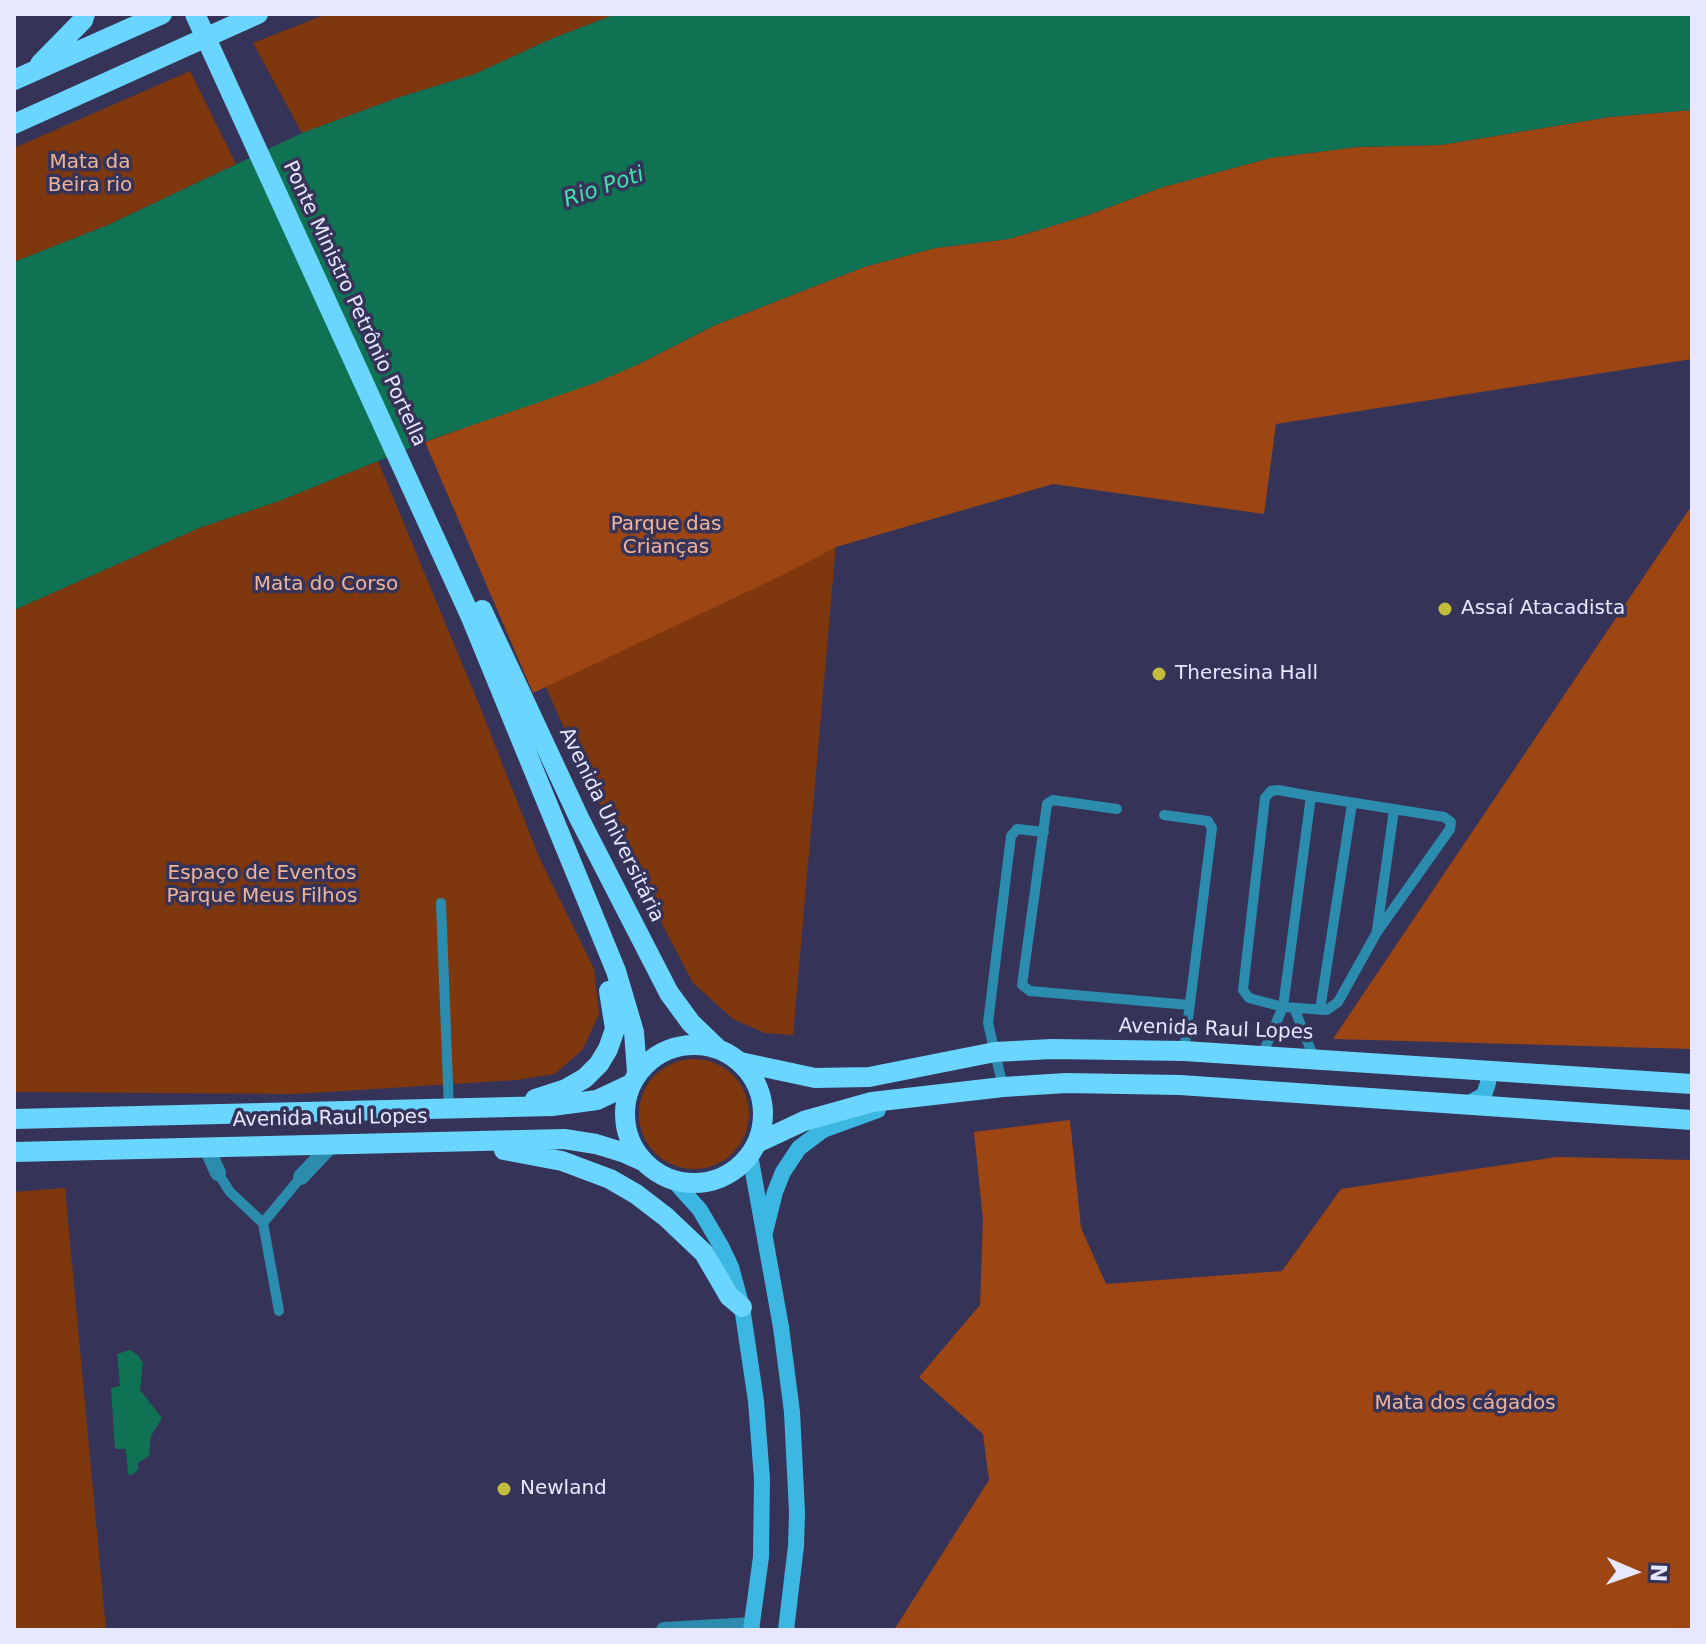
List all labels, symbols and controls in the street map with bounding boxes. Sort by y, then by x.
park label: Mata da Beira rio [48,151,132,198]
street label: Ponte Ministro Petrônio Portella [277,157,431,451]
water label: Rio Poti [560,162,648,214]
park label: Parque das Crianças [611,513,721,560]
park label: Mata do Corso [254,573,398,597]
place label: Assaí Atacadista [1461,597,1625,621]
marker: Assaí Atacadista [1436,600,1454,618]
place label: Theresina Hall [1175,662,1318,686]
marker: Theresina Hall [1150,665,1168,683]
street label: Avenida Universitária [553,724,669,926]
park label: Espaço de Eventos Parque Meus Filhos [167,862,357,909]
street label: Avenida Raul Lopes [1118,1015,1314,1045]
street label: Avenida Raul Lopes [232,1105,428,1133]
park label: Mata dos cágados [1374,1392,1556,1416]
place label: Newland [520,1477,607,1501]
marker: Newland [495,1480,513,1498]
north arrow [1594,1532,1674,1612]
text: N [1646,1563,1671,1582]

